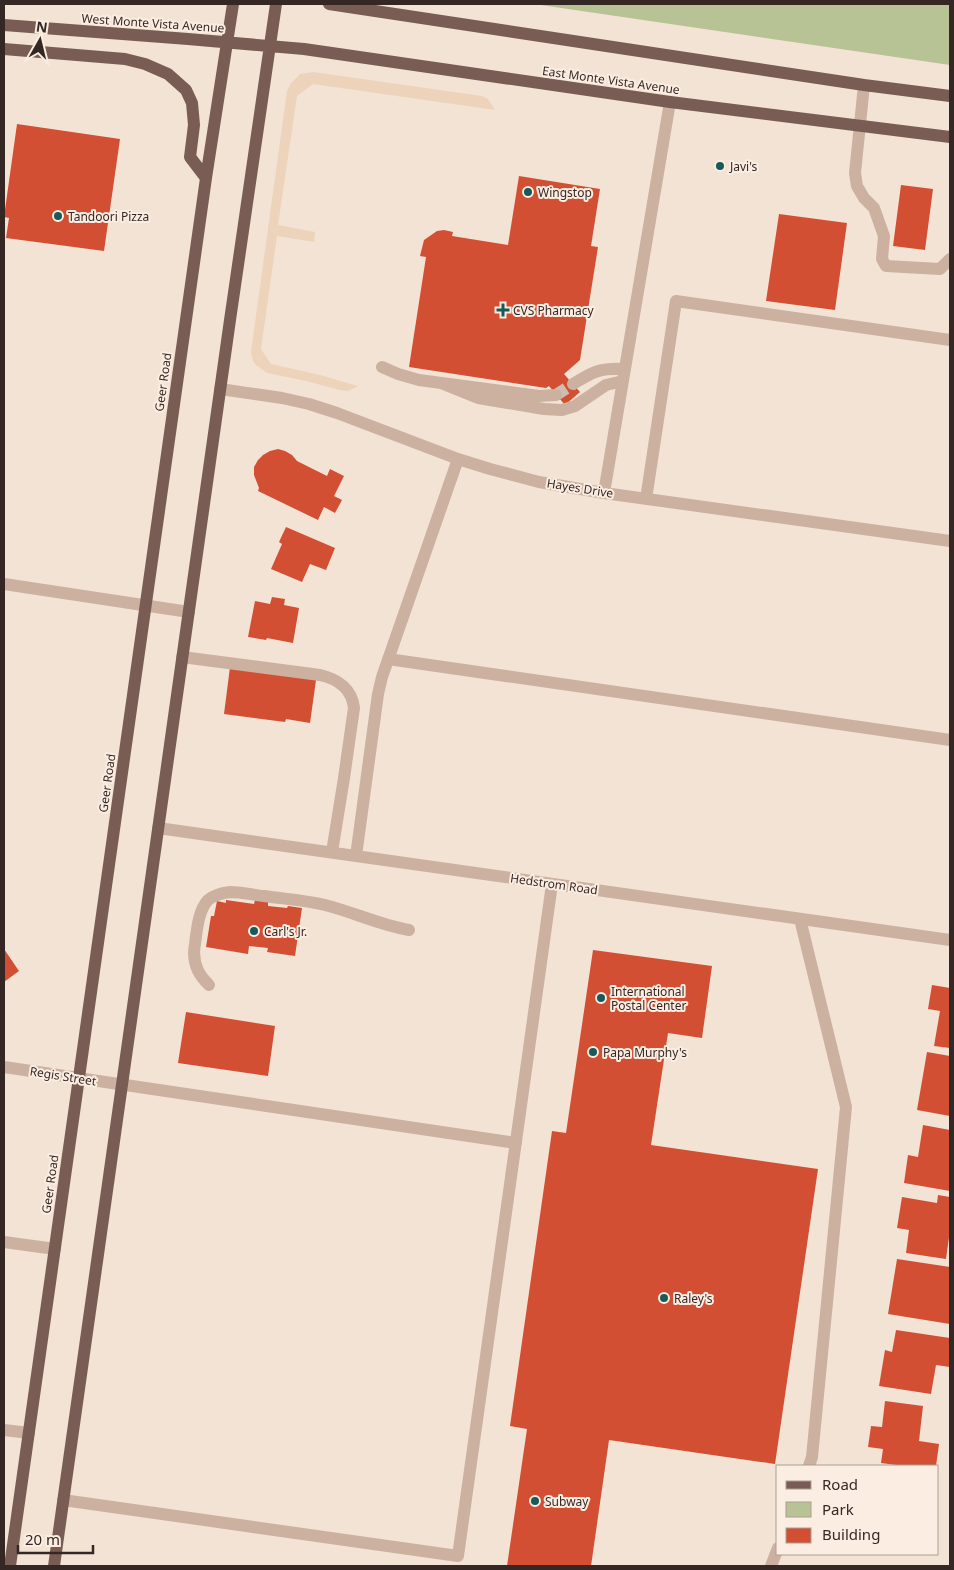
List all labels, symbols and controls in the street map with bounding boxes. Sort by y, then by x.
street label: West Monte Vista Avenue [81,10,225,36]
north arrow [15,15,65,65]
text: N [35,16,49,37]
street label: East Monte Vista Avenue [541,62,681,98]
place label: Javi's [729,158,758,175]
marker: Javi's [714,160,726,172]
place label: Wingstop [538,184,592,201]
marker: Wingstop [522,186,534,198]
place label: Tandoori Pizza [68,208,149,225]
marker: Tandoori Pizza [52,210,64,222]
place label: CVS Pharmacy [513,302,595,319]
marker: CVS Pharmacy [497,304,509,316]
street label: Geer Road [150,352,176,412]
street label: Hayes Drive [546,474,615,502]
street label: Geer Road [94,753,120,813]
street label: Hedstrom Road [509,869,599,899]
place label: Carl's Jr. [264,923,307,940]
marker: Carl's Jr. [248,925,260,937]
place label: International Postal Center [611,983,686,1014]
marker: International Postal Center [595,992,607,1004]
place label: Papa Murphy's [603,1044,687,1061]
marker: Papa Murphy's [587,1046,599,1058]
street label: Regis Street [29,1062,98,1090]
street label: Geer Road [37,1154,63,1214]
place label: Raley's [674,1290,713,1307]
marker: Raley's [658,1292,670,1304]
legend [776,1465,939,1555]
text: Road [822,1474,858,1494]
place label: Subway [545,1493,589,1510]
marker: Subway [529,1495,541,1507]
text: Park [822,1499,854,1519]
scale bar [18,1522,92,1554]
text: Building [822,1524,880,1544]
text: 20 m [25,1529,60,1549]

